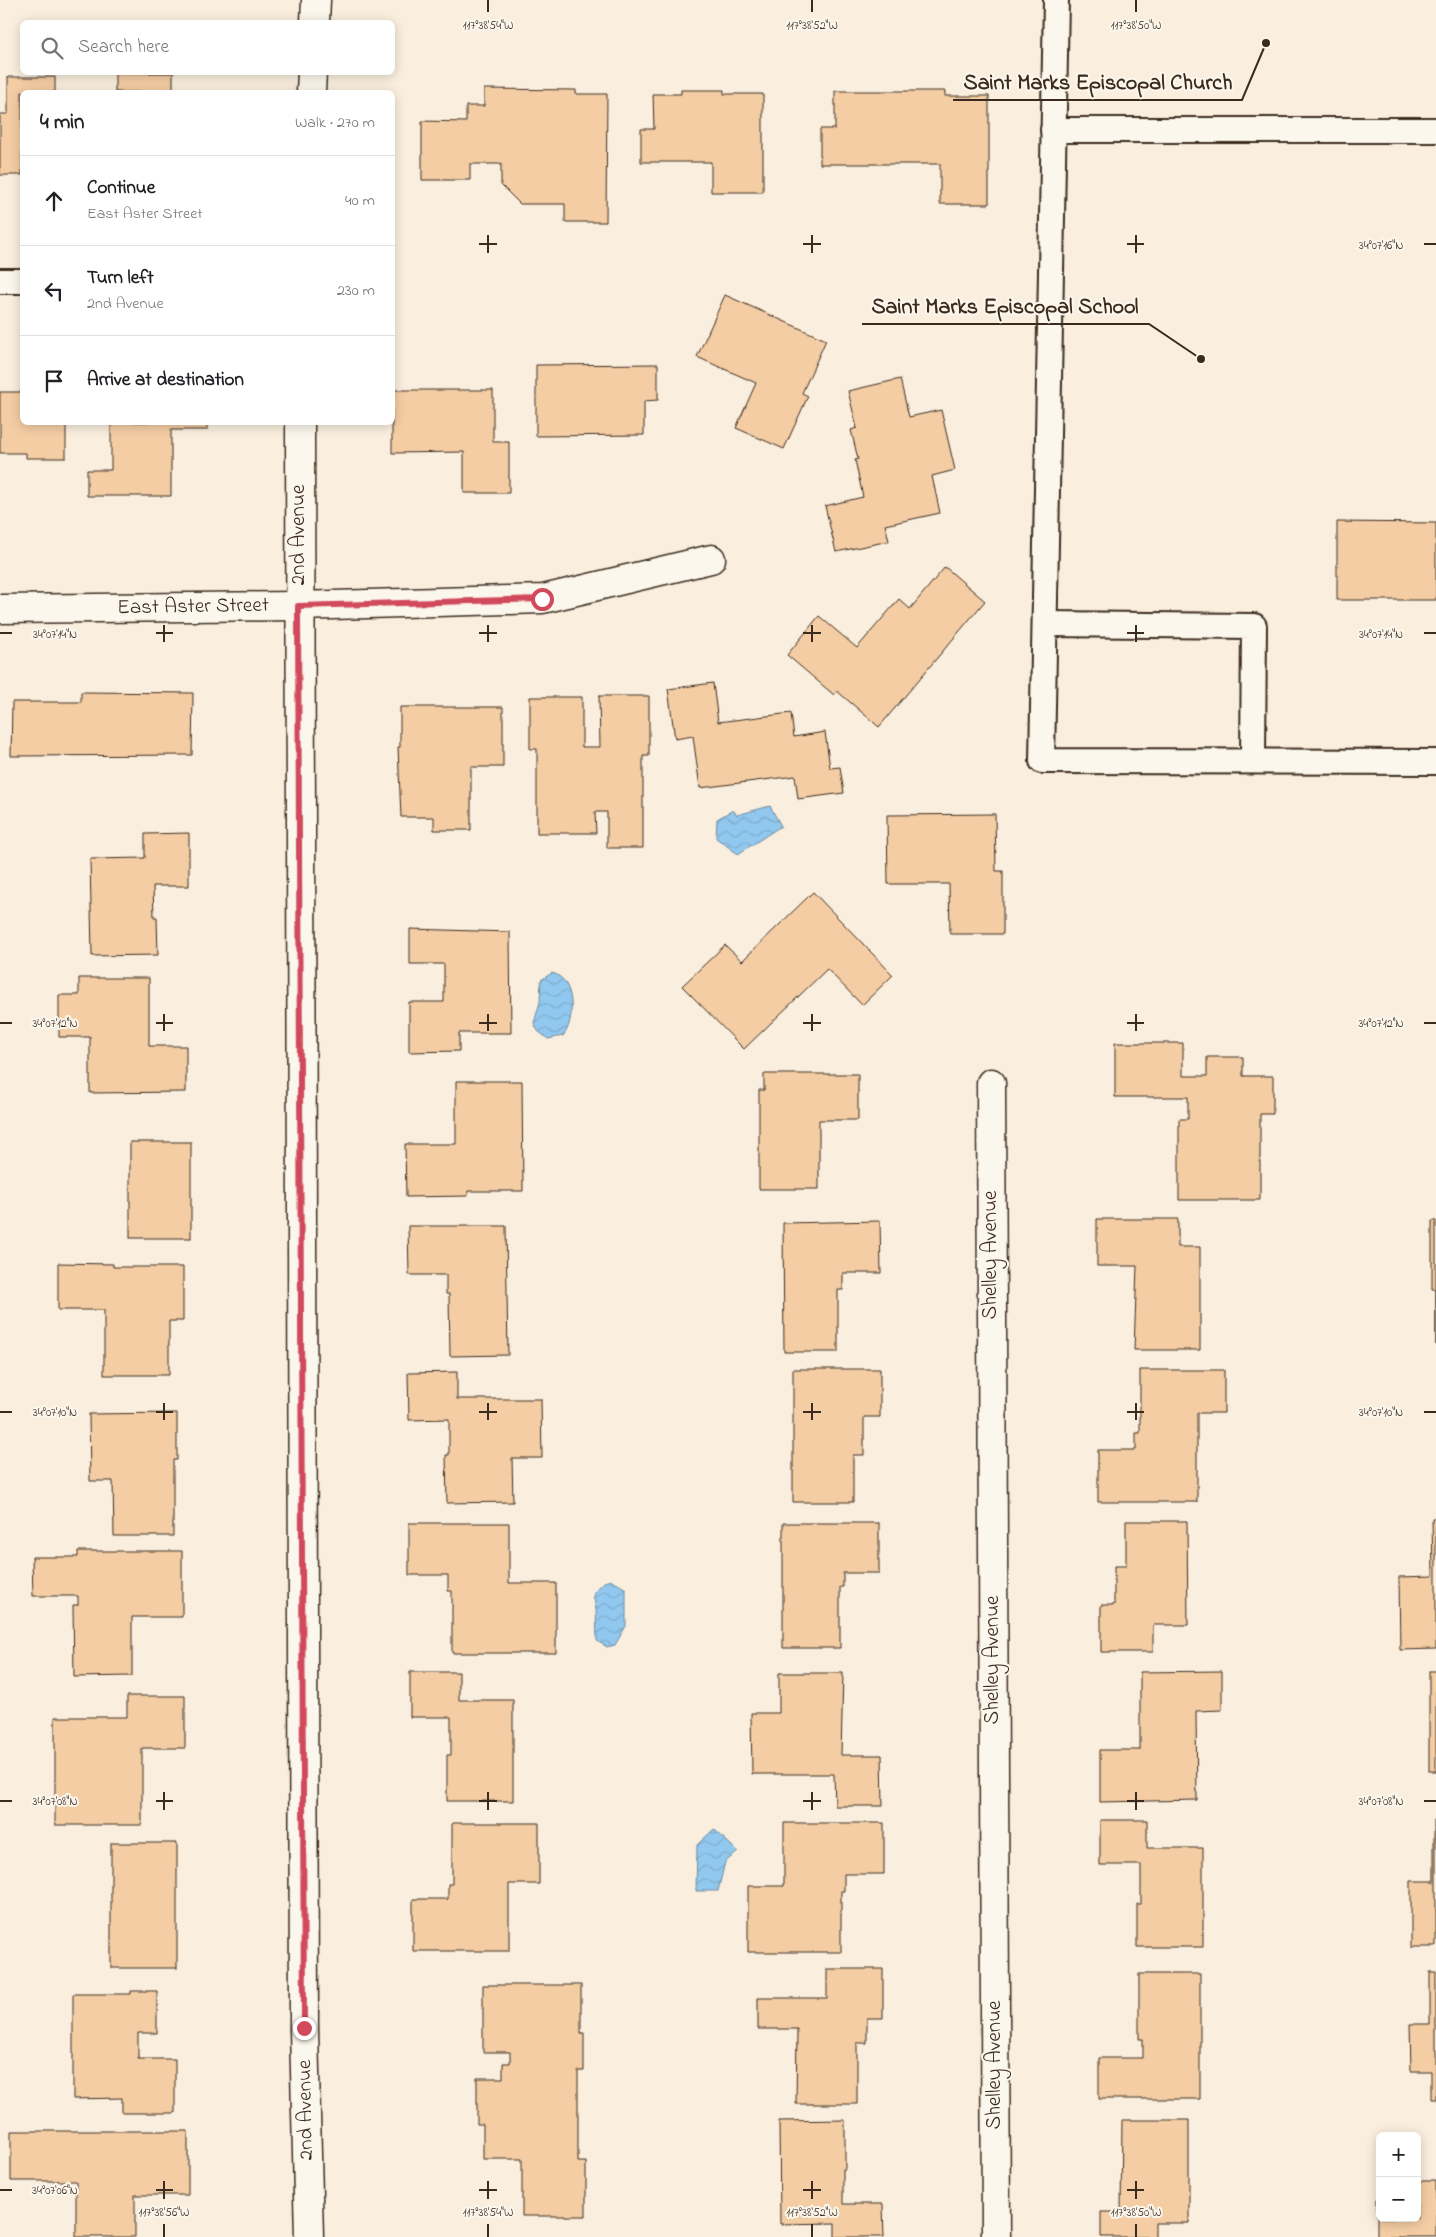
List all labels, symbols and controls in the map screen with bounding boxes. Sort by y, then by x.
text: 117°38'54"W [463,17,513,35]
text: 117°38'52"W [786,17,838,35]
text: 117°38'50"W [1111,17,1161,35]
search box [20,20,395,75]
icon: search [38,34,66,62]
text: Search here [78,34,169,61]
callout: Saint Marks Episcopal Church [953,63,1242,100]
text: Saint Marks Episcopal Church [964,68,1232,100]
text: 4 min [40,108,84,138]
text: Walk · 270 m [295,111,375,135]
text: Continue [87,175,155,202]
icon: ahead [40,187,68,215]
text: 40 m [345,189,375,213]
text: East Aster Street [87,202,203,226]
text: 34°07'16"N [1359,237,1403,255]
text: Turn left [87,265,154,292]
icon: left [40,277,68,305]
text: 230 m [337,279,375,303]
callout: Saint Marks Episcopal School [862,287,1149,324]
text: 2nd Avenue [87,292,164,316]
text: Saint Marks Episcopal School [871,292,1139,324]
icon: arrive [40,367,68,395]
text: Arrive at destination [87,367,244,394]
street label: 2nd Avenue [284,484,314,585]
route start [531,588,554,611]
street label: East Aster Street [117,591,269,623]
text: 34°07'14"N [33,626,77,644]
text: 34°07'14"N [1359,626,1403,644]
text: 34°07'12"N [32,1015,78,1033]
text: 34°07'12"N [1358,1015,1404,1033]
street label: Shelley Avenue [976,1190,1008,1320]
text: 34°07'10"N [33,1404,77,1422]
text: 34°07'10"N [1359,1404,1403,1422]
street label: Shelley Avenue [978,1595,1010,1725]
text: 34°07'08"N [32,1793,78,1811]
text: 34°07'08"N [1358,1793,1404,1811]
street label: Shelley Avenue [980,2000,1012,2130]
route end [293,2017,316,2040]
street label: 2nd Avenue [290,2059,322,2161]
map controls [1376,2132,1421,2222]
button: + [1376,2132,1421,2177]
button: − [1376,2177,1421,2222]
text: 34°07'06"N [32,2182,78,2200]
text: 117°38'56"W [139,2204,189,2222]
text: 117°38'54"W [463,2204,513,2222]
text: 117°38'52"W [786,2204,838,2222]
text: 117°38'50"W [1111,2204,1161,2222]

